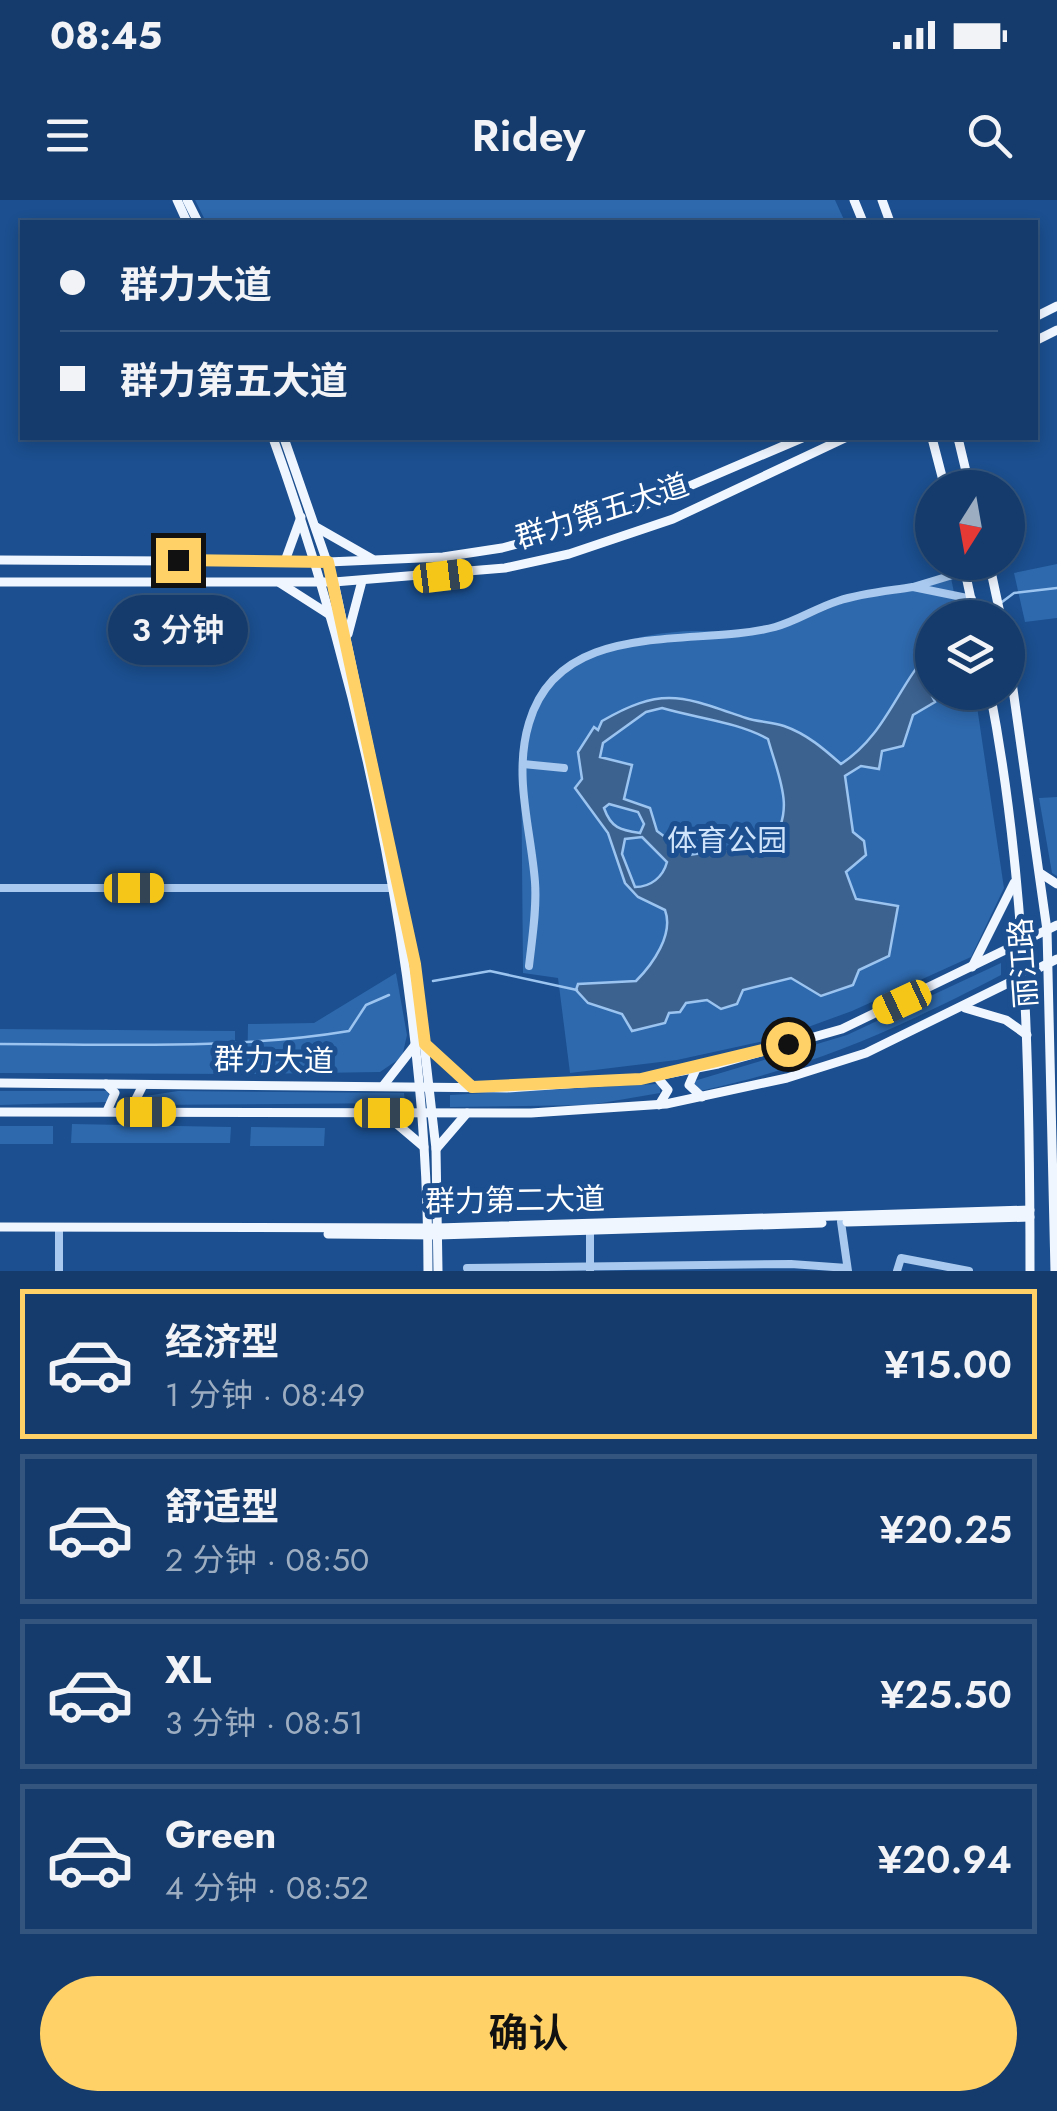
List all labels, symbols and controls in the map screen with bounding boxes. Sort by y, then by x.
text: 08:45 [50,8,162,63]
text: Ridey [472,103,585,168]
icon: menu [40,108,95,163]
icon: search [962,108,1017,163]
text: 群力大道 [120,257,272,312]
text: 群力第五大道 [120,353,348,408]
street label: 群力第五大道 [510,463,694,559]
north arrow [915,470,1025,580]
map controls [915,470,1025,710]
route end [156,538,201,583]
car [411,557,475,595]
callout: 3 分钟 [108,595,248,665]
button: layers [915,600,1025,710]
text: 3 分钟 [132,607,224,653]
park label: 体育公园 [667,819,787,862]
car [104,873,164,903]
street label: 丽江路 [998,917,1048,1009]
car [868,976,936,1028]
route start [766,1022,811,1067]
street label: 群力大道 [214,1037,334,1083]
car [116,1097,176,1127]
car [354,1098,414,1128]
street label: 群力第二大道 [425,1177,605,1223]
text: 经济型 [165,1314,279,1369]
icon: car [45,1319,135,1409]
text: ¥15.00 [885,1337,1012,1392]
text: 1 分钟 · 08:49 [165,1372,365,1418]
text: 舒适型 [165,1479,279,1534]
icon: car [45,1484,135,1574]
text: ¥20.25 [880,1502,1012,1557]
text: 2 分钟 · 08:50 [165,1537,369,1583]
text: XL [165,1642,211,1697]
icon: car [45,1649,135,1739]
text: ¥25.50 [880,1667,1012,1722]
text: 3 分钟 · 08:51 [165,1700,364,1746]
text: Green [165,1807,276,1862]
icon: car [45,1814,135,1904]
text: ¥20.94 [878,1832,1012,1887]
text: 4 分钟 · 08:52 [165,1865,369,1911]
button: 确认 [40,1976,1017,2091]

